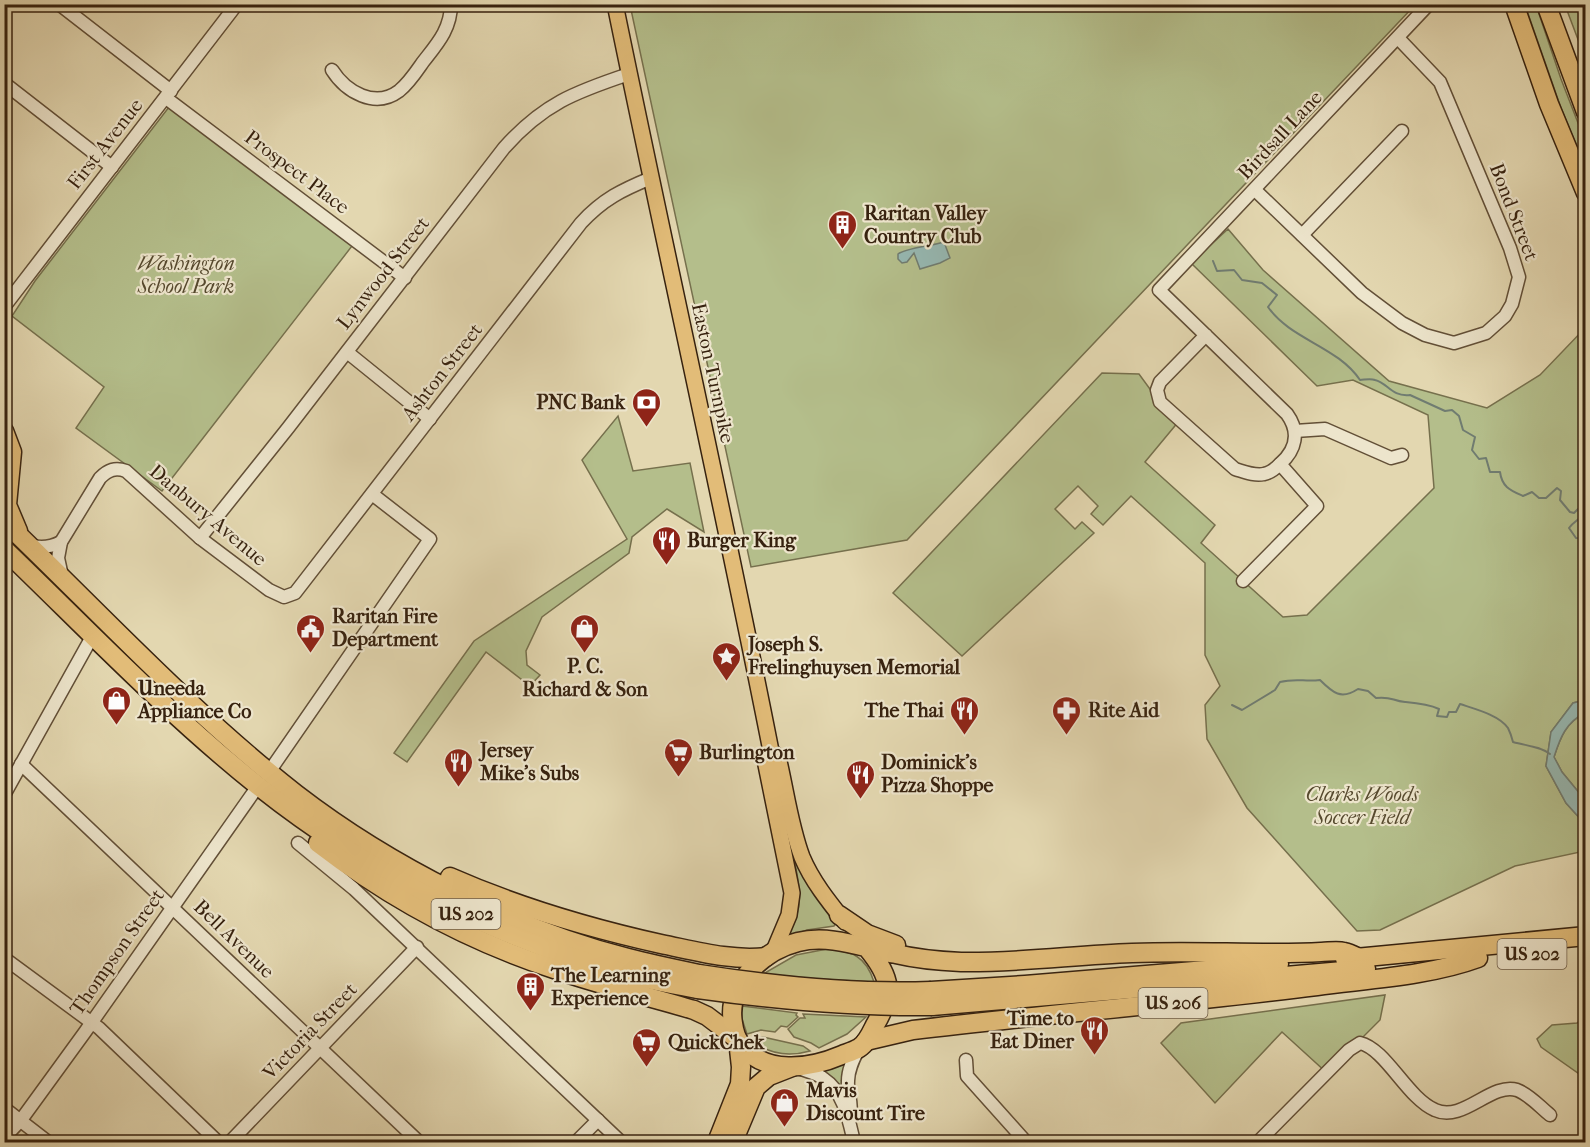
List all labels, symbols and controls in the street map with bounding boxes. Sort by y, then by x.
street label: Birdsall Lane [1233,86,1327,184]
street label: First Avenue [63,94,148,194]
street label: Prospect Place [240,125,354,219]
street label: Bond Street [1485,160,1543,264]
place label: Raritan Valley Country Club [864,202,988,248]
building icon: Raritan Valley Country Club [827,208,859,250]
street label: Lynwood Street [332,212,434,334]
park label: Washington School Park [137,252,235,298]
street label: Easton Turnpike [687,301,739,445]
street label: Ashton Street [396,319,487,426]
bank icon: PNC Bank [630,386,662,428]
place label: PNC Bank [536,391,626,414]
street label: Danbury Avenue [145,459,271,571]
restaurant icon: Burger King [650,524,682,566]
place label: Burger King [687,529,797,552]
place label: Raritan Fire Department [332,605,439,651]
public building icon: Raritan Fire Department [295,612,327,654]
shop icon: P. C. Richard & Son [569,612,601,654]
place label: Joseph S. Frelinghuysen Memorial [746,633,961,679]
place icon: Joseph S. Frelinghuysen Memorial [711,640,743,682]
place label: P. C. Richard & Son [522,655,648,701]
place label: Uneeda Appliance Co [136,677,251,723]
shop icon: Uneeda Appliance Co [101,684,133,726]
restaurant icon: The Thai [949,694,981,736]
pharmacy icon: Rite Aid [1051,694,1083,736]
place label: The Thai [864,699,945,722]
place label: Rite Aid [1088,699,1160,722]
supermarket icon: Burlington [662,736,694,778]
place label: Jersey Mike's Subs [478,739,580,785]
place label: Burlington [699,741,795,764]
restaurant icon: Jersey Mike's Subs [443,746,475,788]
place label: Dominick's Pizza Shoppe [881,751,994,797]
restaurant icon: Dominick's Pizza Shoppe [844,758,876,800]
park label: Clarks Woods Soccer Field [1306,783,1419,829]
street label: Thompson Street [65,885,169,1019]
street label: Bell Avenue [189,895,279,983]
road number: US 202 [432,899,500,929]
road number: US 202 [1498,939,1567,969]
place label: The Learning Experience [550,964,671,1010]
building icon: The Learning Experience [514,970,546,1012]
street label: Victoria Street [257,978,362,1085]
road number: US 206 [1138,988,1208,1018]
place label: Time to Eat Diner [990,1007,1074,1053]
restaurant icon: Time to Eat Diner [1079,1014,1111,1056]
supermarket icon: QuickChek [631,1026,663,1068]
place label: QuickChek [668,1031,765,1054]
place label: Mavis Discount Tire [805,1079,925,1125]
shop icon: Mavis Discount Tire [769,1086,801,1128]

